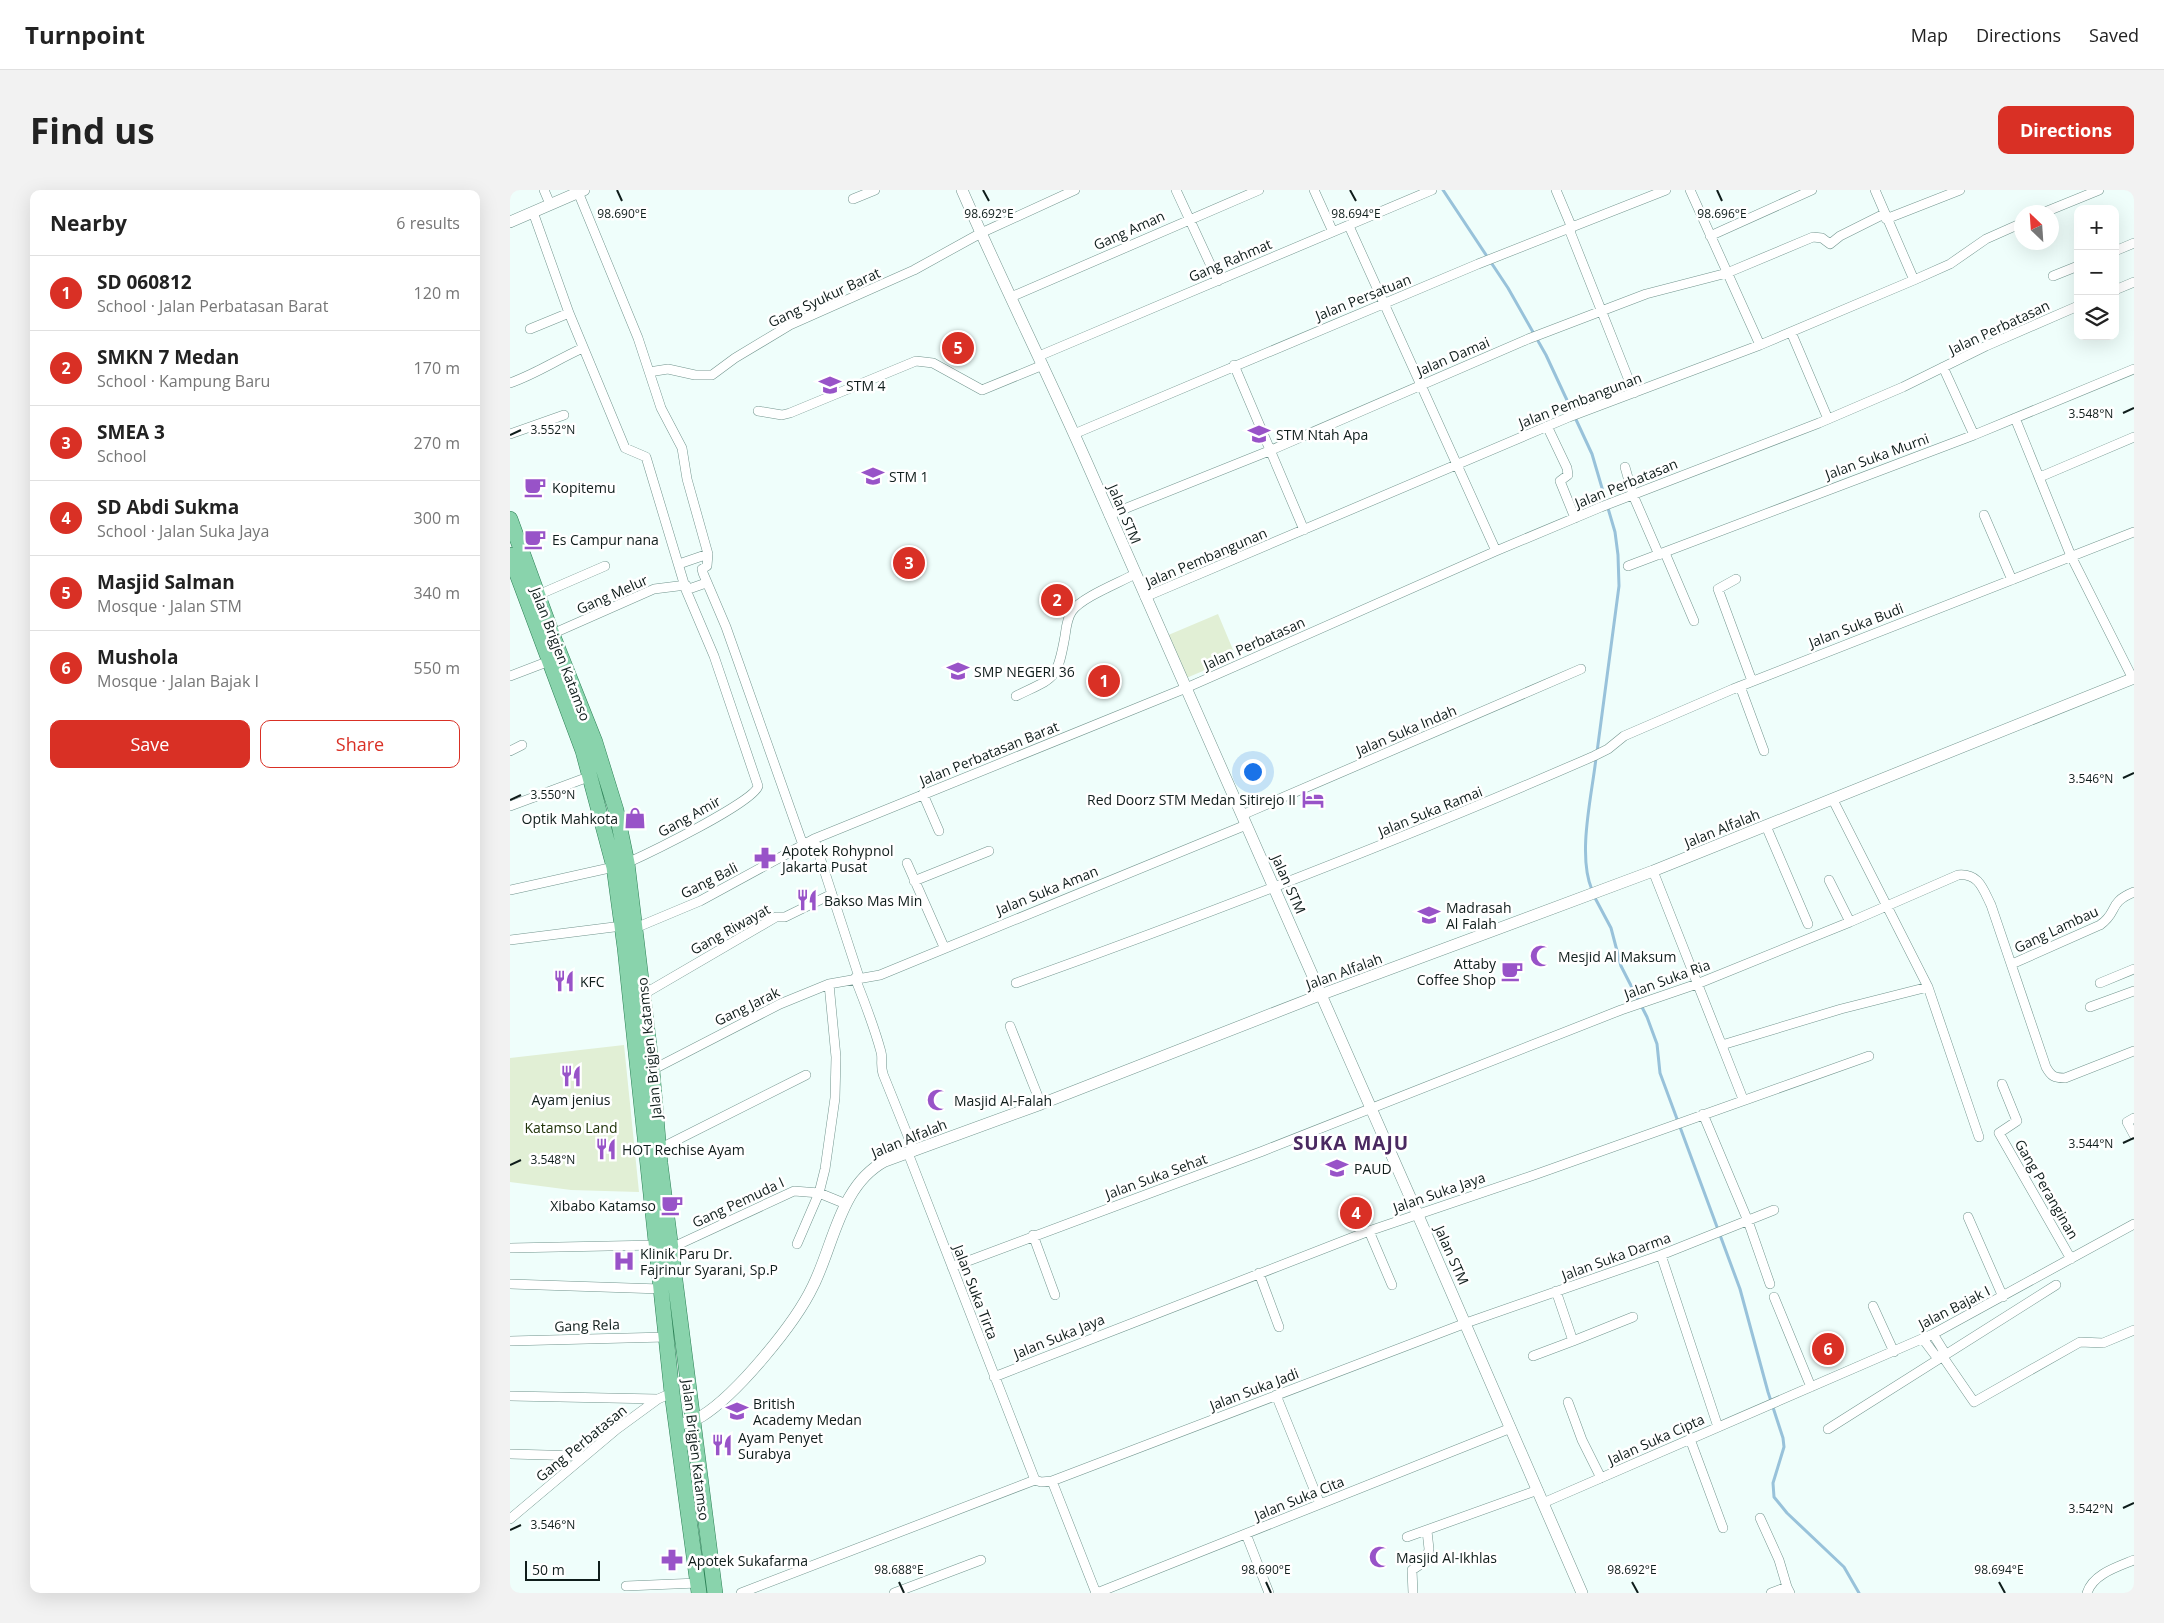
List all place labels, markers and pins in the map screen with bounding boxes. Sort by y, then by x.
pin: 5 [942,329,974,367]
school or university icon: STM 4 [817,372,843,398]
place label: STM 4 [846,376,886,395]
school or university icon: STM Ntah Apa [1246,421,1272,447]
place label: STM Ntah Apa [1276,425,1368,444]
school or university icon: STM 1 [860,463,886,489]
place label: STM 1 [889,467,929,486]
cafe icon: Kopitemu [522,474,548,500]
place label: Kopitemu [552,478,616,497]
cafe icon: Es Campur nana [522,526,548,552]
place label: Es Campur nana [552,530,659,549]
pin: 3 [893,544,925,582]
pin: 2 [1041,581,1073,619]
school or university icon: SMP NEGERI 36 [945,658,971,684]
place label: SMP NEGERI 36 [974,662,1075,681]
pin: 1 [1088,662,1120,700]
hotel icon: Red Doorz STM Medan Sitirejo II [1300,786,1326,812]
place label: Red Doorz STM Medan Sitirejo II [1087,790,1296,809]
shop icon: Optik Mahkota [622,805,648,831]
place label: Optik Mahkota [522,809,618,828]
place label: Apotek Rohypnol Jakarta Pusat [780,841,893,876]
pharmacy icon: Apotek Rohypnol Jakarta Pusat [752,845,778,871]
restaurant icon: Bakso Mas Min [794,887,820,913]
place label: Bakso Mas Min [824,891,922,910]
place label: Madrasah Al Falah [1446,898,1511,933]
school or university icon: Madrasah Al Falah [1416,902,1442,928]
mosque icon: Mesjid Al Maksum [1528,943,1554,969]
place label: Mesjid Al Maksum [1558,947,1676,966]
place label: Attaby Coffee Shop [1417,954,1497,989]
cafe icon: Attaby Coffee Shop [1499,958,1525,984]
restaurant icon: KFC [551,968,577,994]
place label: KFC [580,972,605,991]
restaurant icon: Ayam jenius [558,1063,584,1089]
mosque icon: Masjid Al-Falah [925,1087,951,1113]
place label: Ayam jenius [531,1090,611,1109]
place label: Masjid Al-Falah [954,1091,1052,1110]
restaurant icon: HOT Rechise Ayam [593,1136,619,1162]
place label: HOT Rechise Ayam [622,1140,745,1159]
school or university icon: PAUD [1324,1155,1350,1181]
place label: PAUD [1354,1159,1392,1178]
cafe icon: Xibabo Katamso [659,1192,685,1218]
pin: 4 [1340,1194,1372,1232]
place label: Xibabo Katamso [550,1196,656,1215]
place label: Klinik Paru Dr. Fajrinur Syarani, Sp.P [640,1244,778,1279]
hospital icon: Klinik Paru Dr. Fajrinur Syarani, Sp.P [611,1248,637,1274]
pin: 6 [1812,1330,1844,1368]
place label: British Academy Medan [753,1394,862,1429]
school or university icon: British Academy Medan [724,1398,750,1424]
place label: Ayam Penyet Surabya [738,1428,823,1463]
restaurant icon: Ayam Penyet Surabya [709,1432,735,1458]
mosque icon: Masjid Al-Ikhlas [1367,1544,1393,1570]
pharmacy icon: Apotek Sukafarma [659,1547,685,1573]
place label: Masjid Al-Ikhlas [1396,1548,1497,1567]
place label: Apotek Sukafarma [688,1551,808,1570]

